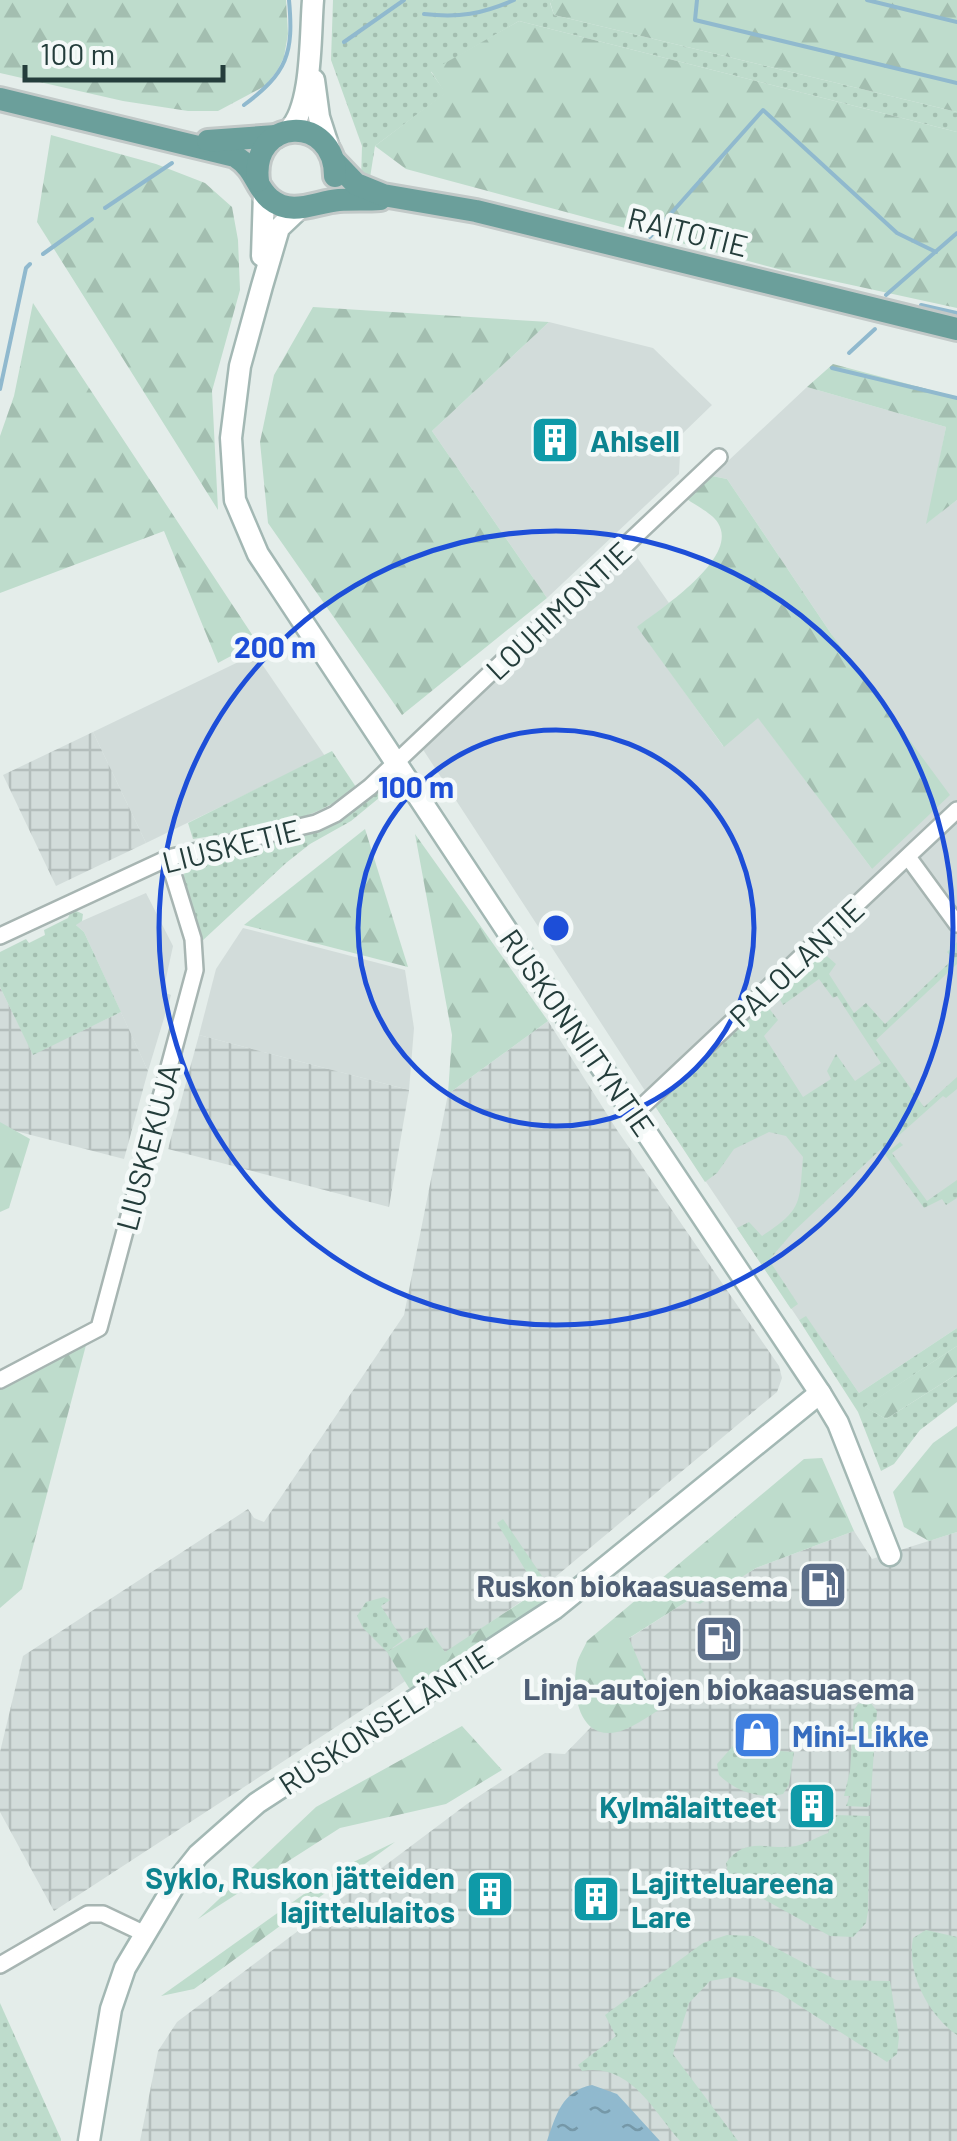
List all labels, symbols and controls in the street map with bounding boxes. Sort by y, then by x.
scale bar [25,20,222,82]
text: 100 m [40,35,115,71]
street label: RAITOTIE [624,199,752,263]
building icon: Ahlsell [529,414,581,466]
place label: Ahlsell [590,422,680,458]
street label: LOUHIMONTIE [478,533,638,687]
text: 200 m [234,628,316,664]
text: 100 m [378,768,454,804]
street label: LIUSKETIE [158,810,304,880]
street label: PALOLANTIE [721,891,871,1033]
centre of rings [538,910,574,946]
street label: RUSKONNIITYNTIE [493,922,663,1142]
street label: LIUSKEKUJA [107,1060,187,1234]
fuel station icon: Ruskon biokaasuasema [797,1559,849,1611]
place label: Ruskon biokaasuasema [477,1567,788,1603]
fuel station icon: Linja-autojen biokaasuasema [693,1613,745,1665]
street label: RUSKONSELÄNTIE [271,1636,499,1802]
place label: Linja-autojen biokaasuasema [523,1670,915,1706]
shop icon: Mini-Likke [731,1709,783,1761]
place label: Mini-Likke [792,1717,929,1753]
building icon: Kylmälaitteet [786,1780,838,1832]
place label: Kylmälaitteet [599,1788,777,1824]
place label: Syklo, Ruskon jätteiden lajittelulaitos [145,1859,455,1929]
place label: Lajitteluareena Lare [631,1864,834,1934]
building icon: Syklo, Ruskon jätteiden lajittelulaitos [464,1868,516,1920]
building icon: Lajitteluareena Lare [570,1873,622,1925]

